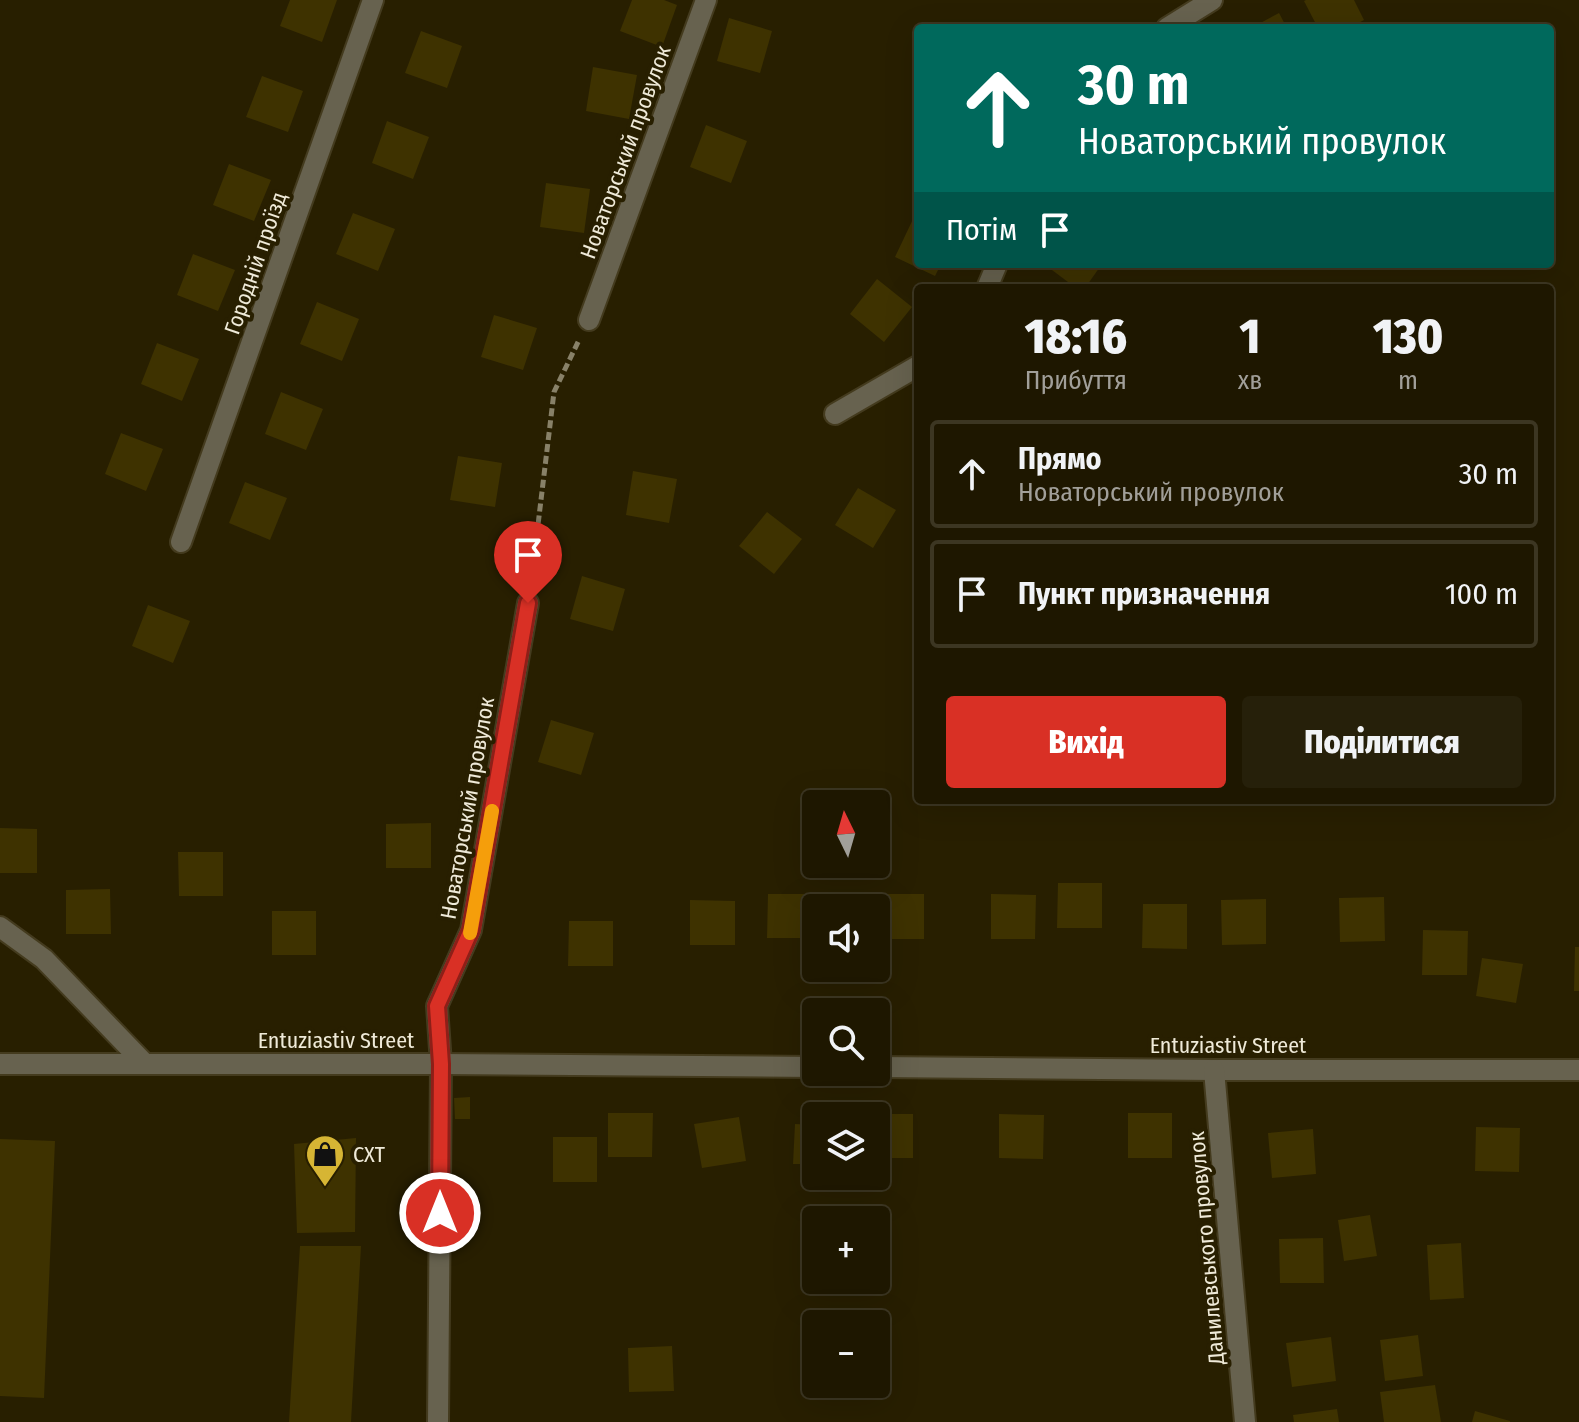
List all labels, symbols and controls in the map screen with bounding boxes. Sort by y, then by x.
street label: Новаторський провулок [574,41,677,262]
text: 30 m [1078,52,1189,119]
icon: ahead [946,56,1050,160]
text: Новаторський провулок [1078,120,1446,164]
street label: Городній проїзд [218,188,293,338]
icon: arrive [1033,208,1077,252]
text: Потім [946,212,1017,248]
text: 18:16 [1025,308,1127,366]
text: 1 [1240,308,1260,366]
text: 130 [1373,308,1443,366]
text: Прибуття [1025,365,1127,396]
text: хв [1238,365,1262,396]
text: m [1398,365,1418,396]
text: Прямо [1018,441,1102,477]
icon: ahead [950,452,994,496]
text: 30 m [1459,456,1518,492]
text: Новаторський провулок [1018,477,1284,508]
pin [494,521,562,603]
icon: arrive [506,533,550,577]
icon: arrive [950,572,994,616]
text: Пункт призначення [1018,576,1270,612]
text: 100 m [1445,576,1518,612]
street label: Новаторський провулок [435,694,500,921]
button: Вихід [946,696,1226,788]
button: Поділитися [1242,696,1522,788]
north arrow [802,790,890,878]
map controls [802,790,890,1398]
button: sound [802,894,890,982]
button: search [802,998,890,1086]
street label: Entuziastiv Street [258,1027,415,1054]
street label: Entuziastiv Street [1150,1032,1307,1059]
button: layers [802,1102,890,1190]
street label: Данилевського провулок [1183,1129,1230,1367]
shop icon: СХТ [304,1133,346,1188]
place label: СХТ [353,1141,386,1168]
position arrow [398,1171,482,1255]
button: + [802,1206,890,1294]
button: − [802,1310,890,1398]

